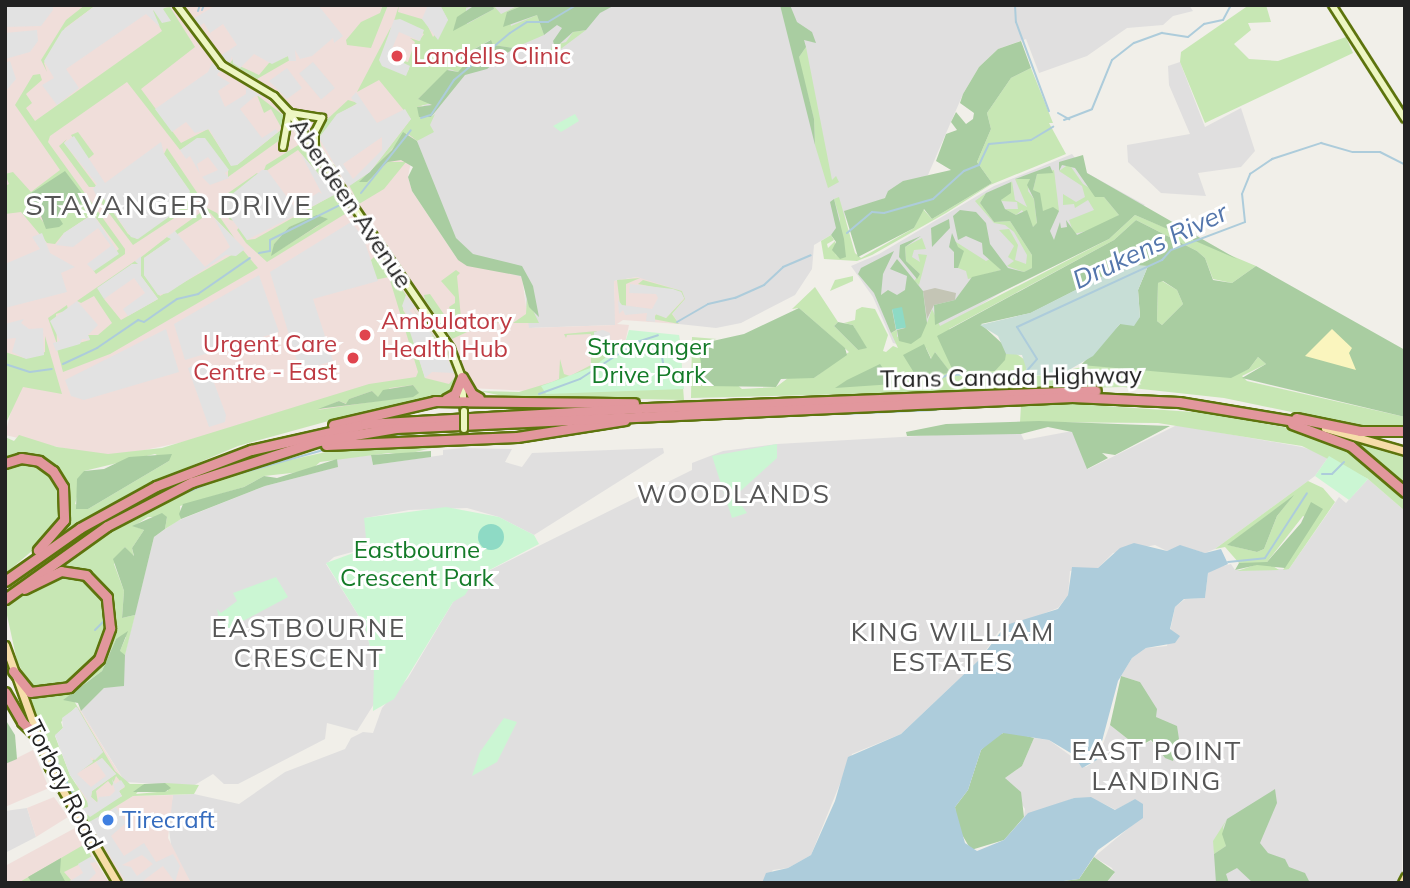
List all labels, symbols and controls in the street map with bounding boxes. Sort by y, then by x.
place label: Landells Clinic [413,42,571,70]
marker: Landells Clinic [387,46,407,66]
street label: Aberdeen Avenue [284,113,418,293]
district label: STAVANGER DRIVE [27,188,311,222]
water label: Drukens River [1068,196,1232,296]
place label: Ambulatory Health Hub [381,307,512,363]
marker: Ambulatory Health Hub [355,325,375,345]
place label: Urgent Care Centre - East [193,330,337,386]
park label: Stravanger Drive Park [587,333,711,389]
marker: Urgent Care Centre - East [343,348,363,368]
street label: Trans Canada Highway [880,360,1142,394]
district label: WOODLANDS [638,478,830,510]
park label: Eastbourne Crescent Park [340,536,494,592]
district label: EASTBOURNE CRESCENT [213,612,405,674]
district label: KING WILLIAM ESTATES [852,616,1054,678]
street label: Torbay Road [19,715,109,855]
district label: EAST POINT LANDING [1073,735,1241,796]
place label: Tirecraft [122,806,215,834]
marker: Tirecraft [100,812,116,828]

